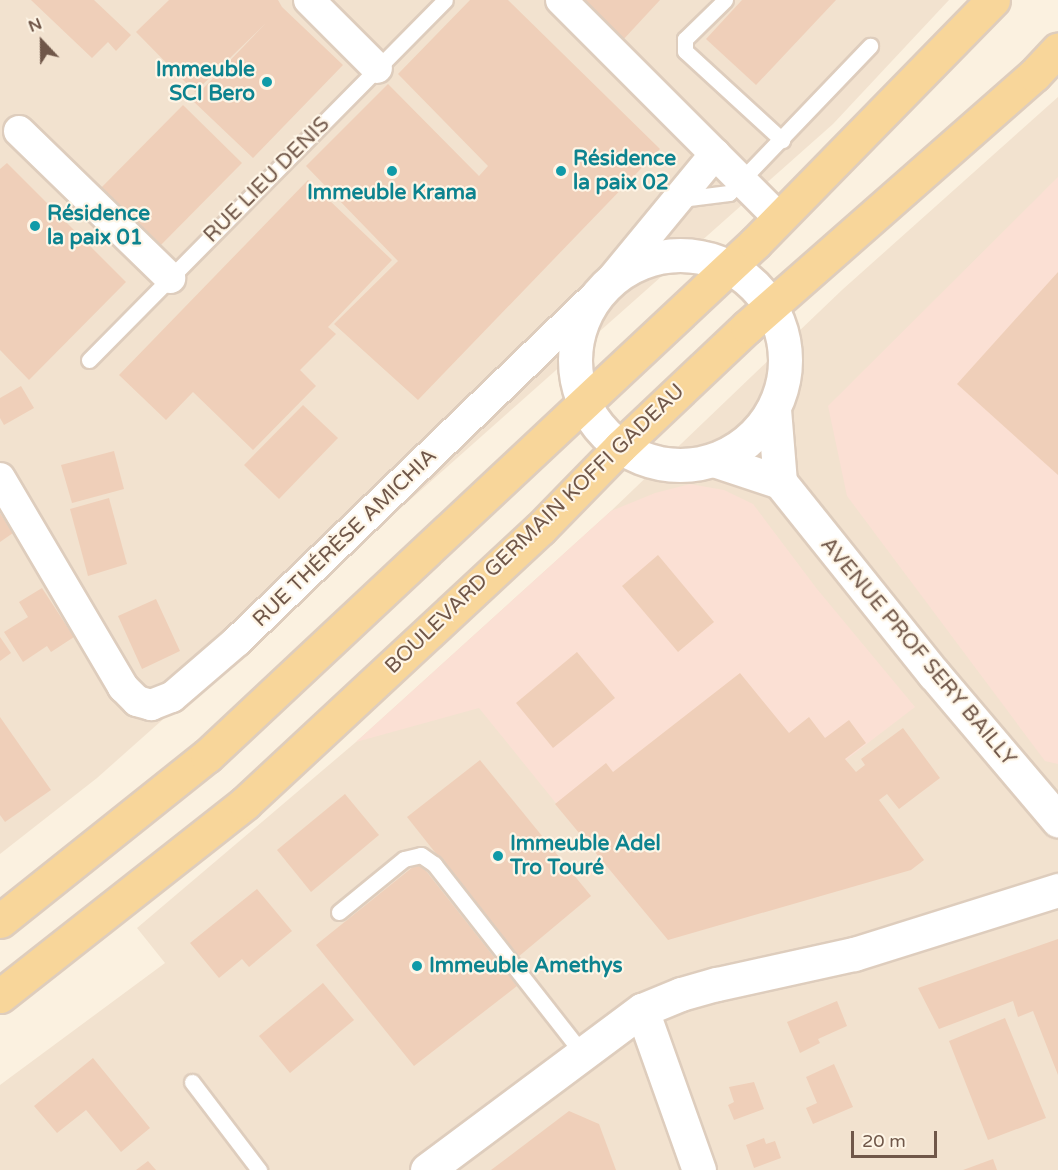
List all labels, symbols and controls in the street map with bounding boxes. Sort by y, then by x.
north arrow [12,12,72,72]
text: N [26,14,45,37]
place label: Immeuble SCI Bero [156,57,255,107]
marker: Immeuble SCI Bero [260,75,274,89]
street label: RUE LIEU DENIS [199,112,335,248]
place label: Résidence la paix 02 [573,146,676,196]
marker: Immeuble Krama [385,164,399,178]
marker: Résidence la paix 02 [554,164,568,178]
place label: Immeuble Krama [307,180,477,206]
place label: Résidence la paix 01 [47,201,150,251]
marker: Résidence la paix 01 [28,219,42,233]
street label: BOULEVARD GERMAIN KOFFI GADEAU [380,379,690,679]
street label: RUE THÉRÈSE AMICHIA [248,444,442,632]
street label: AVENUE PROF SERY BAILLY [815,533,1021,771]
place label: Immeuble Adel Tro Touré [510,831,661,881]
marker: Immeuble Adel Tro Touré [491,849,505,863]
place label: Immeuble Amethys [429,953,623,979]
marker: Immeuble Amethys [410,959,424,973]
scale bar [854,1119,940,1157]
text: 20 m [862,1130,906,1152]

